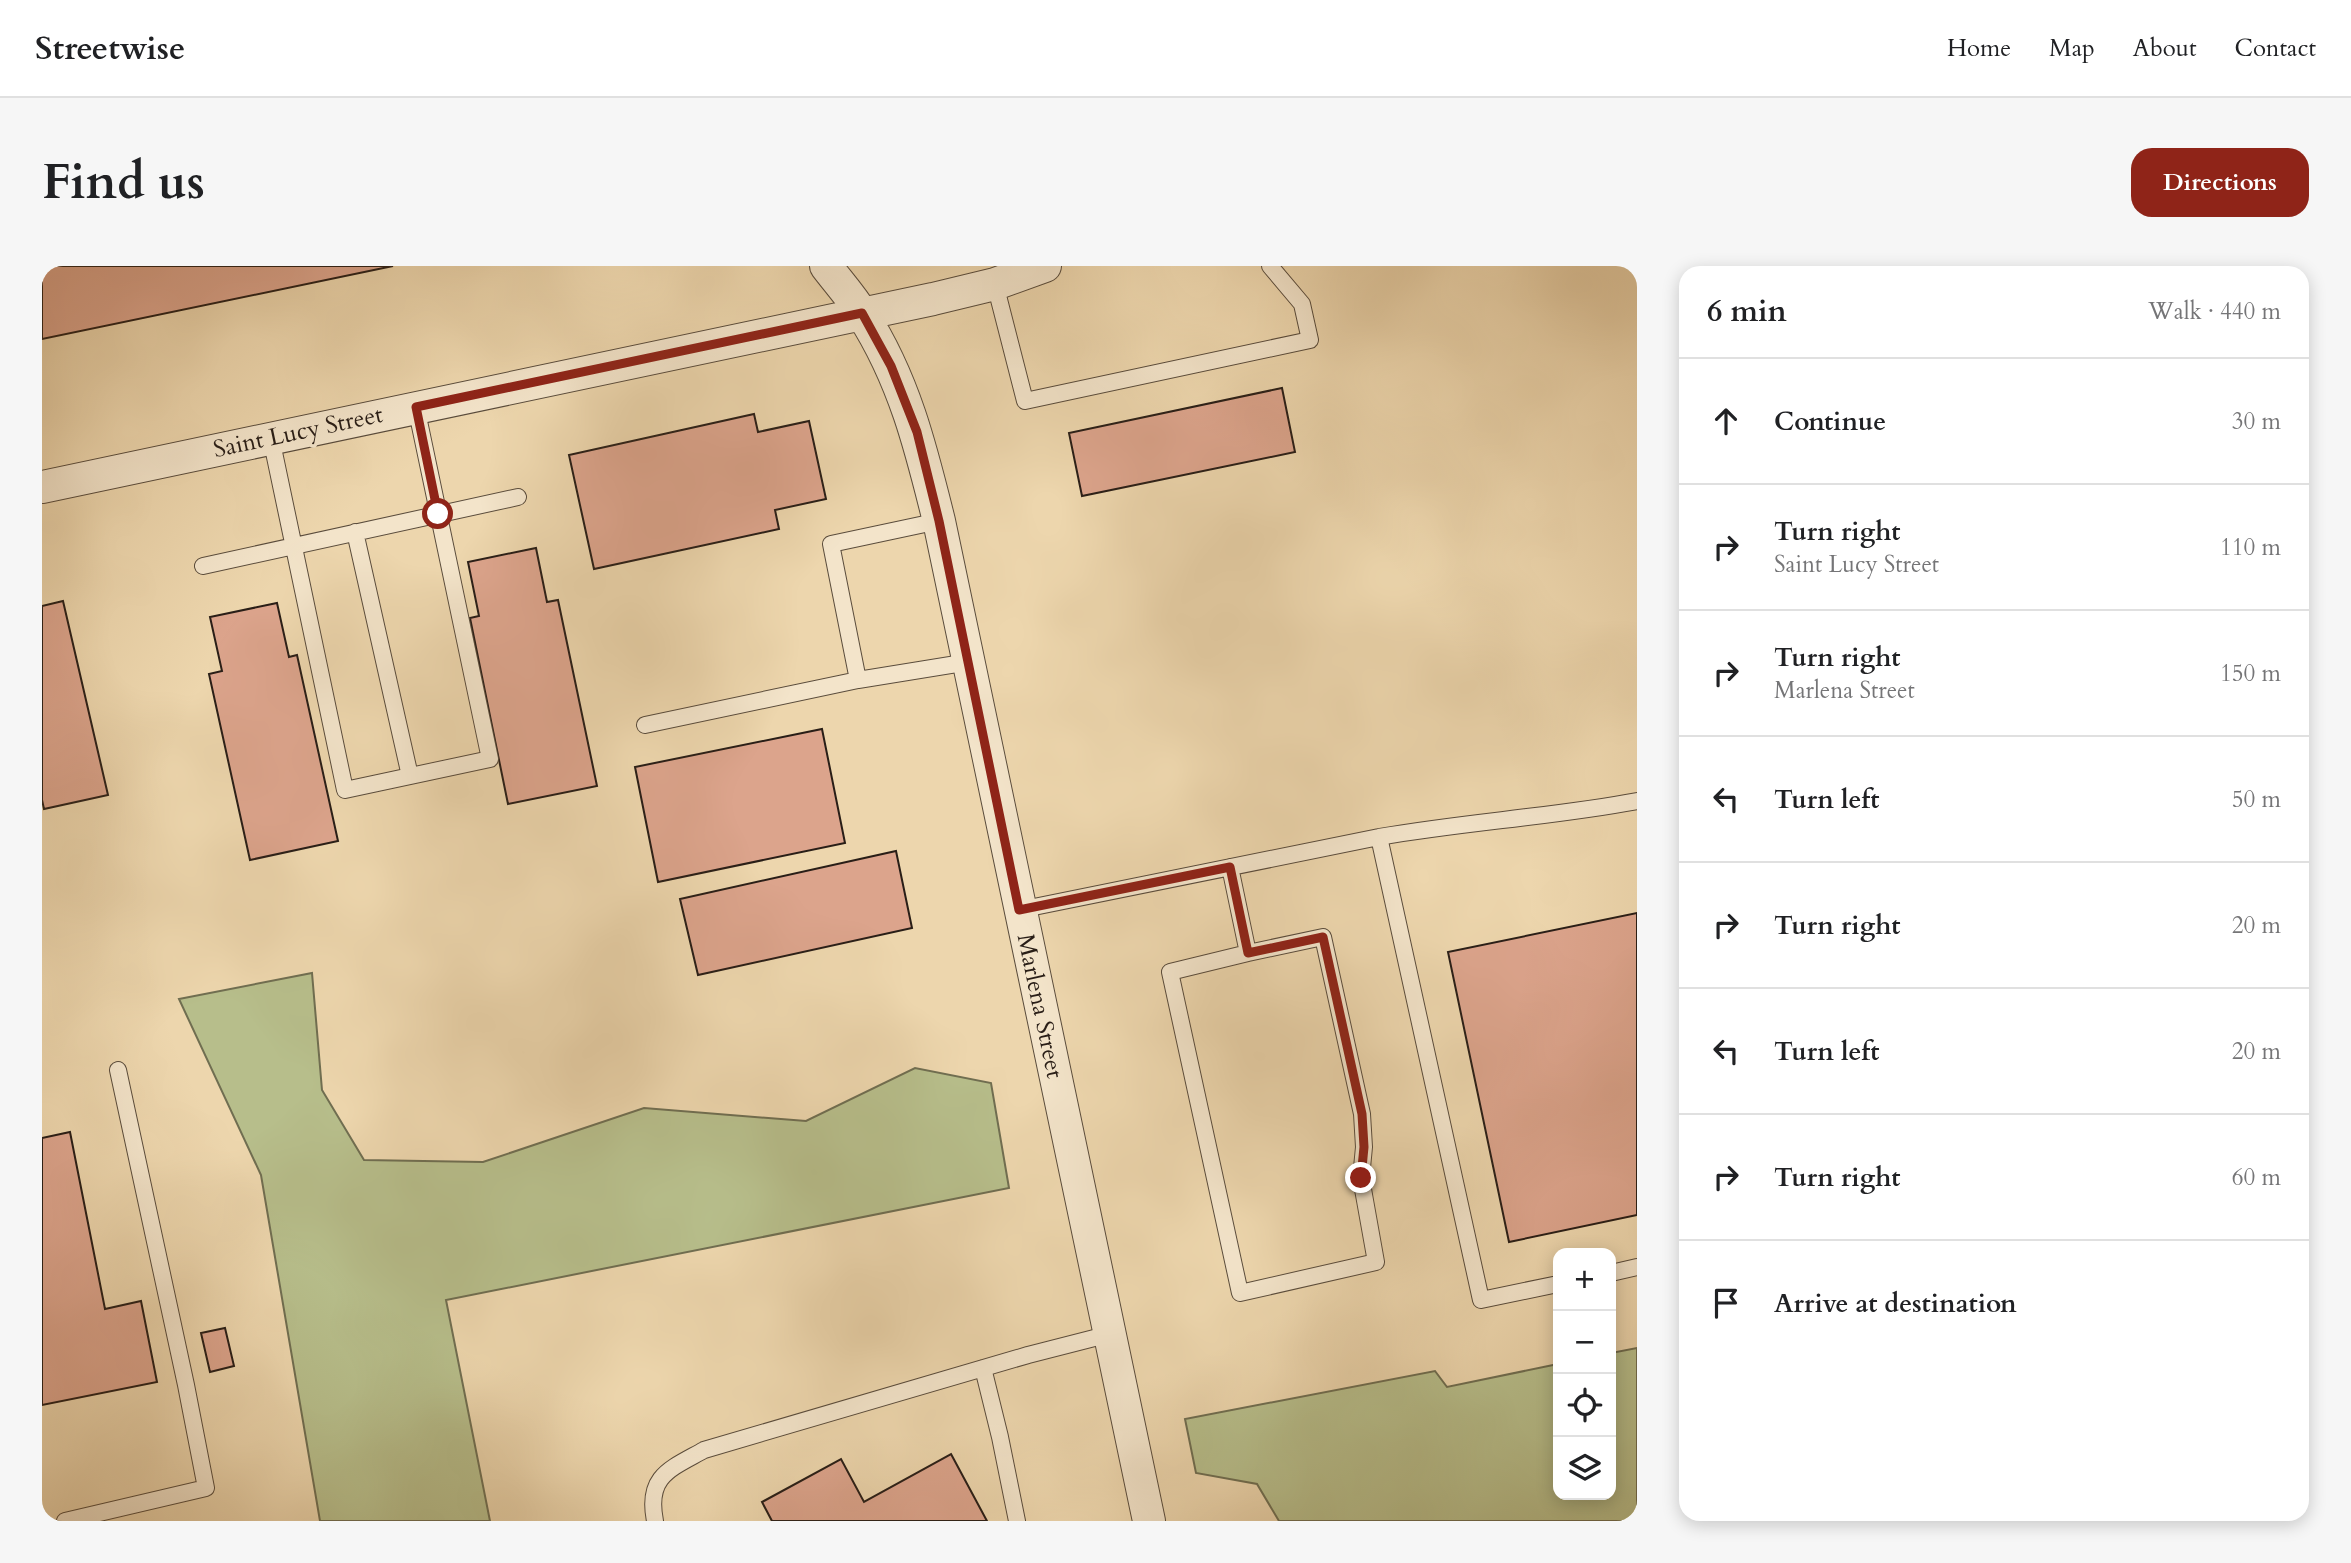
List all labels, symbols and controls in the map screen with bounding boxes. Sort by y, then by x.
text: Streetwise [35,26,185,71]
text: Home [1947,32,2011,65]
text: Map [2049,32,2095,65]
text: About [2133,32,2197,65]
text: Contact [2235,32,2316,65]
button: Directions [2131,148,2309,217]
text: Find us [42,149,205,216]
text: 6 min [1707,291,1787,332]
text: Walk · 440 m [2148,296,2281,327]
street label: Saint Lucy Street [210,398,386,466]
icon: ahead [1707,402,1745,440]
text: Continue [1774,404,1886,439]
text: 30 m [2232,406,2281,437]
route start [422,498,453,529]
text: Turn right [1774,514,1901,549]
icon: right [1707,528,1745,566]
text: 110 m [2220,532,2281,563]
text: Saint Lucy Street [1774,549,1939,580]
text: Turn right [1774,640,1901,675]
icon: right [1707,654,1745,692]
text: 150 m [2220,658,2281,689]
text: Marlena Street [1774,675,1915,706]
icon: left [1707,780,1745,818]
text: Turn left [1774,782,1879,817]
text: 50 m [2232,784,2281,815]
icon: right [1707,906,1745,944]
text: Turn right [1774,908,1901,943]
text: 20 m [2232,910,2281,941]
street label: Marlena Street [1009,931,1071,1082]
icon: left [1707,1032,1745,1070]
text: Turn left [1774,1034,1879,1069]
text: 20 m [2232,1036,2281,1067]
icon: right [1707,1158,1745,1196]
text: Turn right [1774,1160,1901,1195]
route end [1345,1162,1376,1193]
text: 60 m [2232,1162,2281,1193]
map controls [1553,1248,1616,1500]
button: + [1553,1248,1616,1311]
icon: arrive [1707,1284,1745,1322]
text: Arrive at destination [1774,1286,2017,1321]
button: − [1553,1311,1616,1374]
button: locate [1553,1374,1616,1437]
button: layers [1553,1437,1616,1500]

